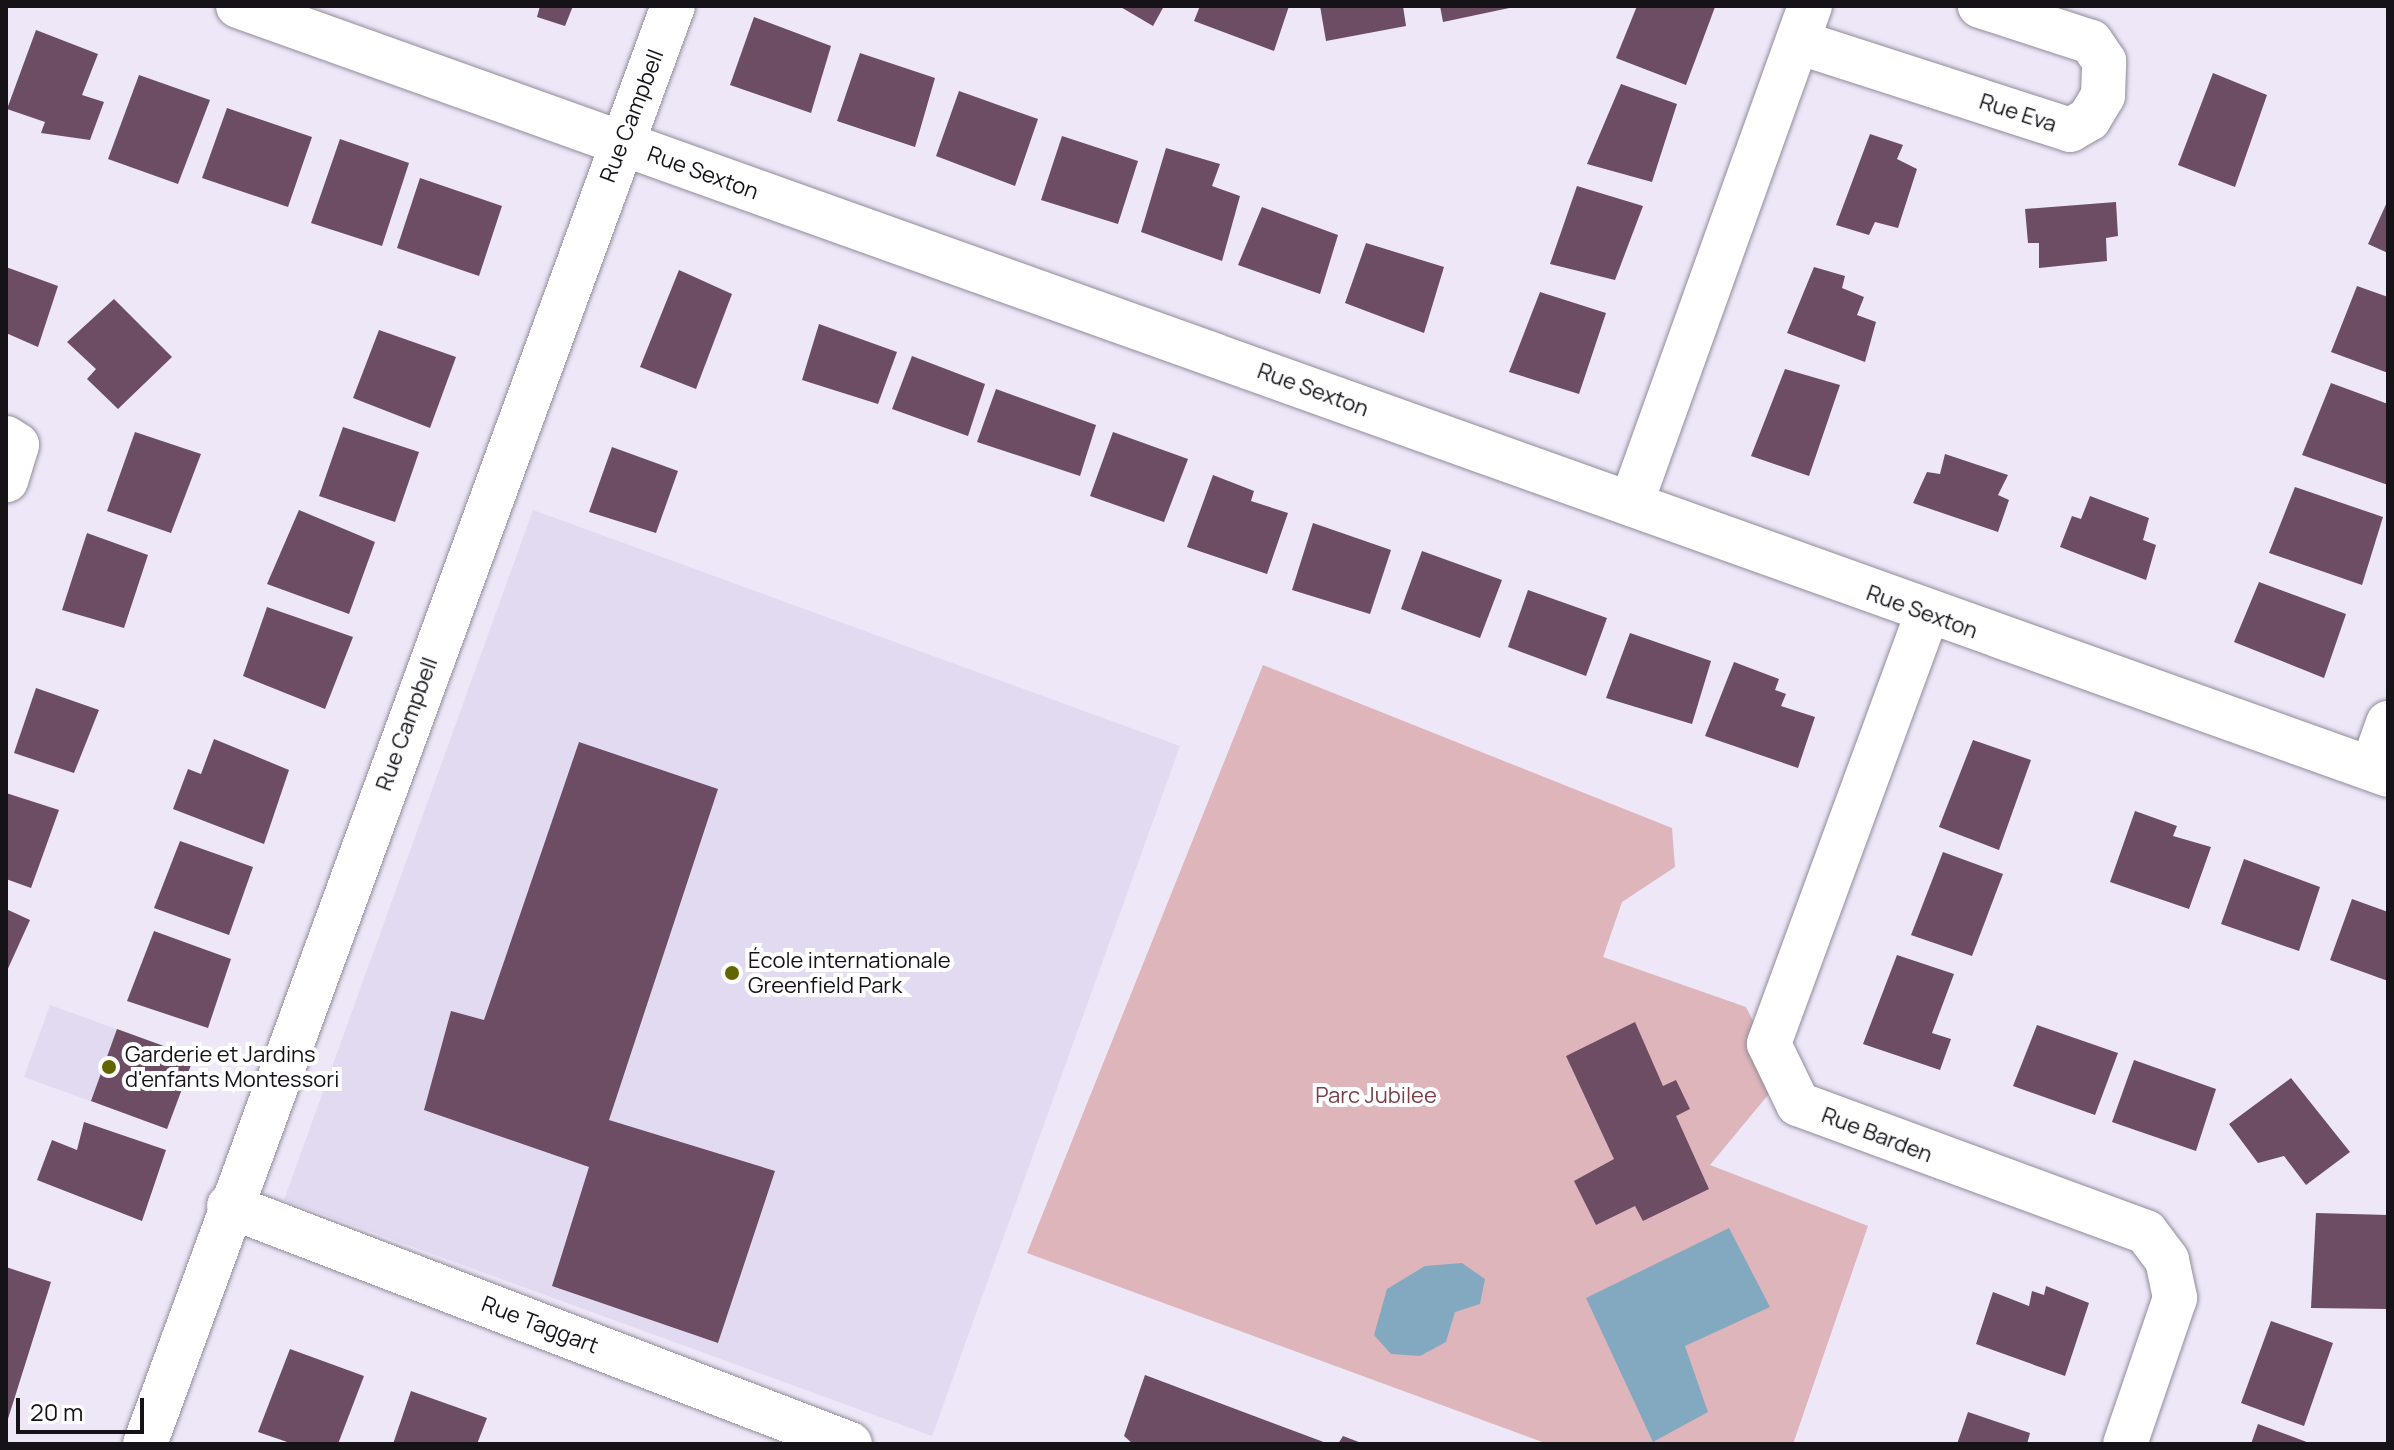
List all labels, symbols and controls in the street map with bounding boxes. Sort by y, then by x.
street label: Rue Campbell [595,46,669,186]
street label: Rue Eva [1976,88,2060,138]
street label: Rue Sexton [644,141,762,205]
street label: Rue Sexton [1254,358,1372,422]
street label: Rue Sexton [1863,580,1981,644]
street label: Rue Campbell [371,654,443,794]
place label: École internationale Greenfield Park [748,947,951,998]
marker: École internationale Greenfield Park [723,964,741,982]
place label: Garderie et Jardins d'enfants Montessori [125,1041,339,1092]
marker: Garderie et Jardins d'enfants Montessori [100,1058,118,1076]
park label: Parc Jubilee [1315,1083,1437,1109]
street label: Rue Barden [1818,1102,1936,1168]
street label: Rue Taggart [478,1291,602,1359]
scale bar [20,1382,148,1432]
text: 20 m [30,1395,83,1428]

